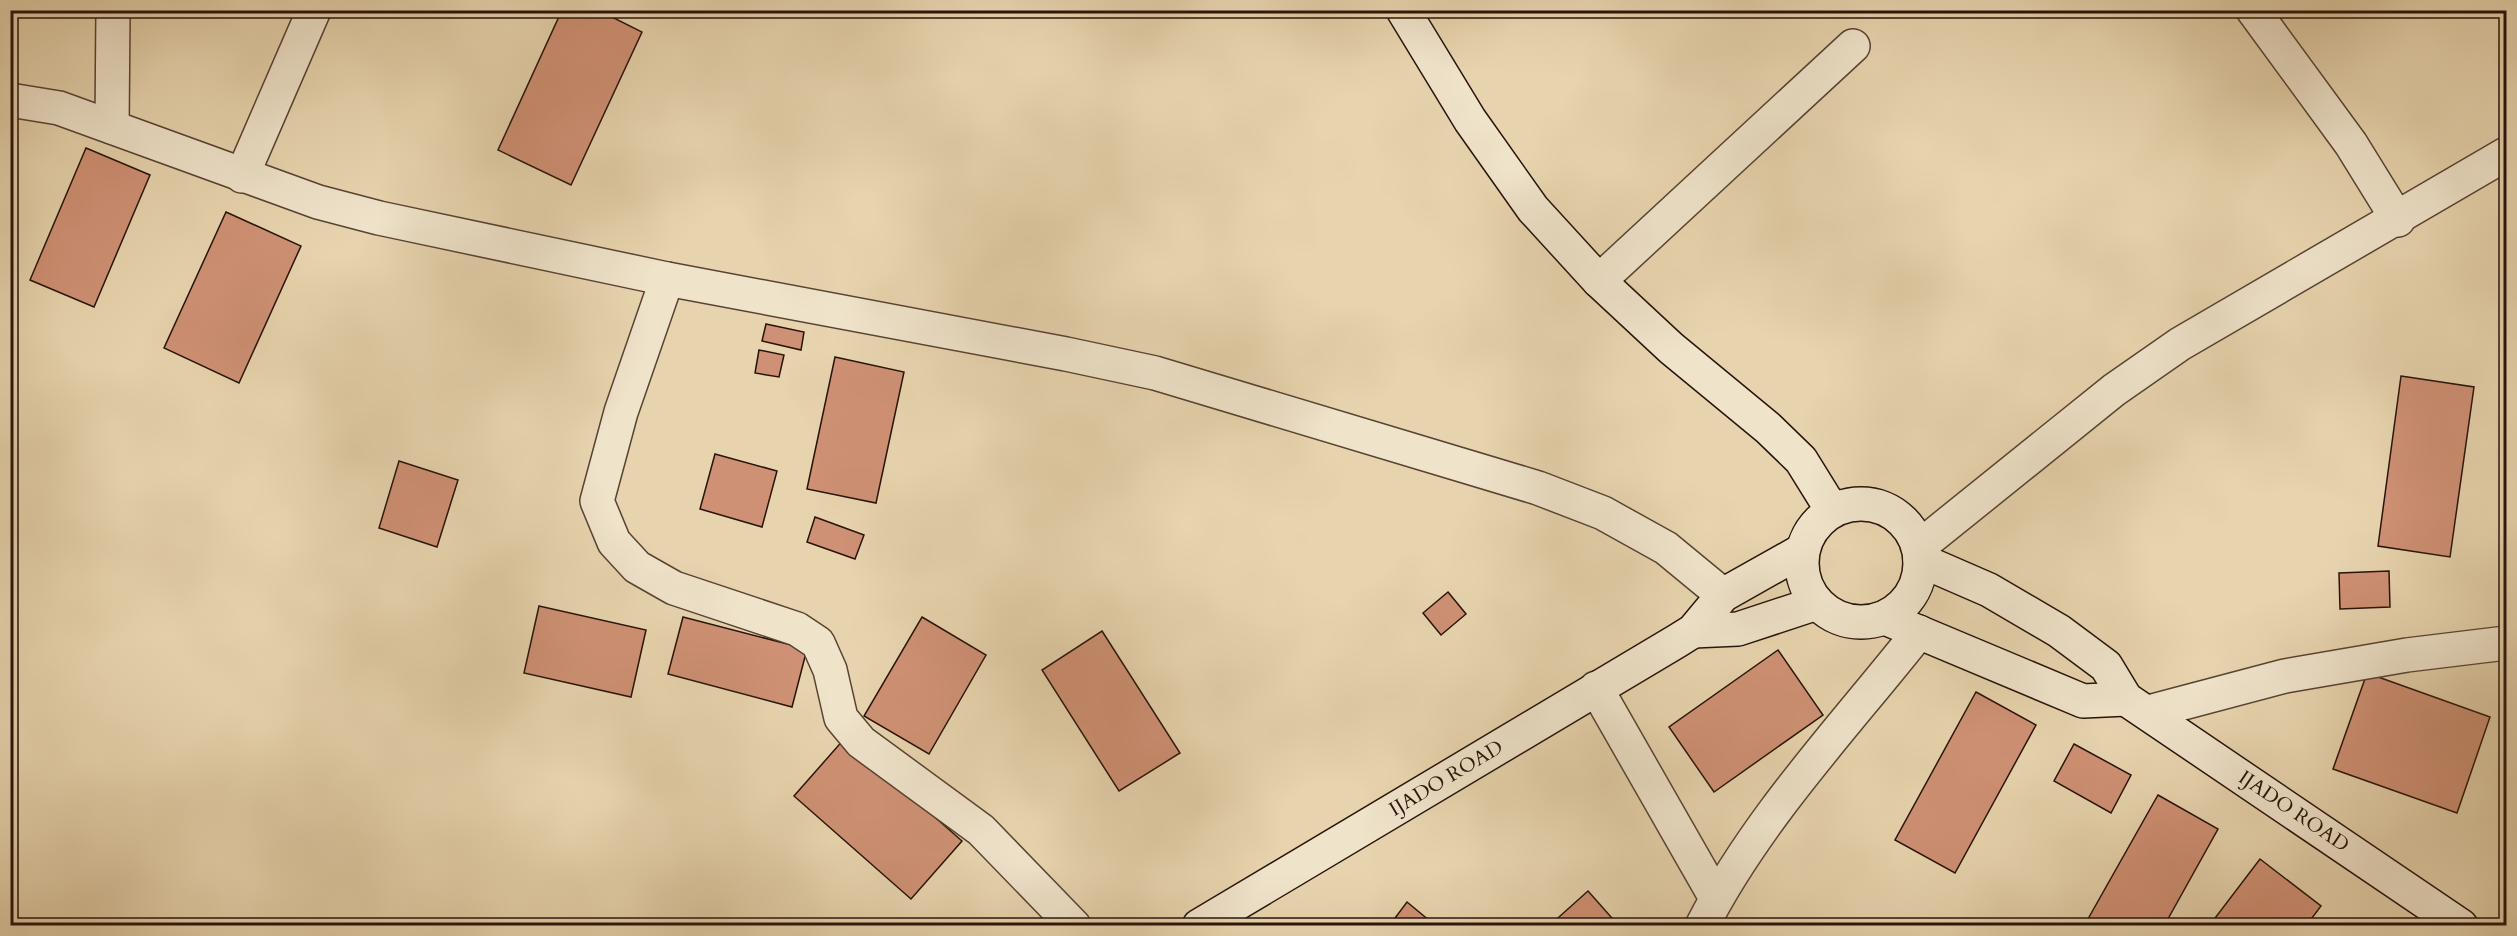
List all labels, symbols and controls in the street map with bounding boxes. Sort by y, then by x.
street label: IJADO ROAD [1384,733,1508,823]
street label: IJADO ROAD [2233,764,2355,858]

